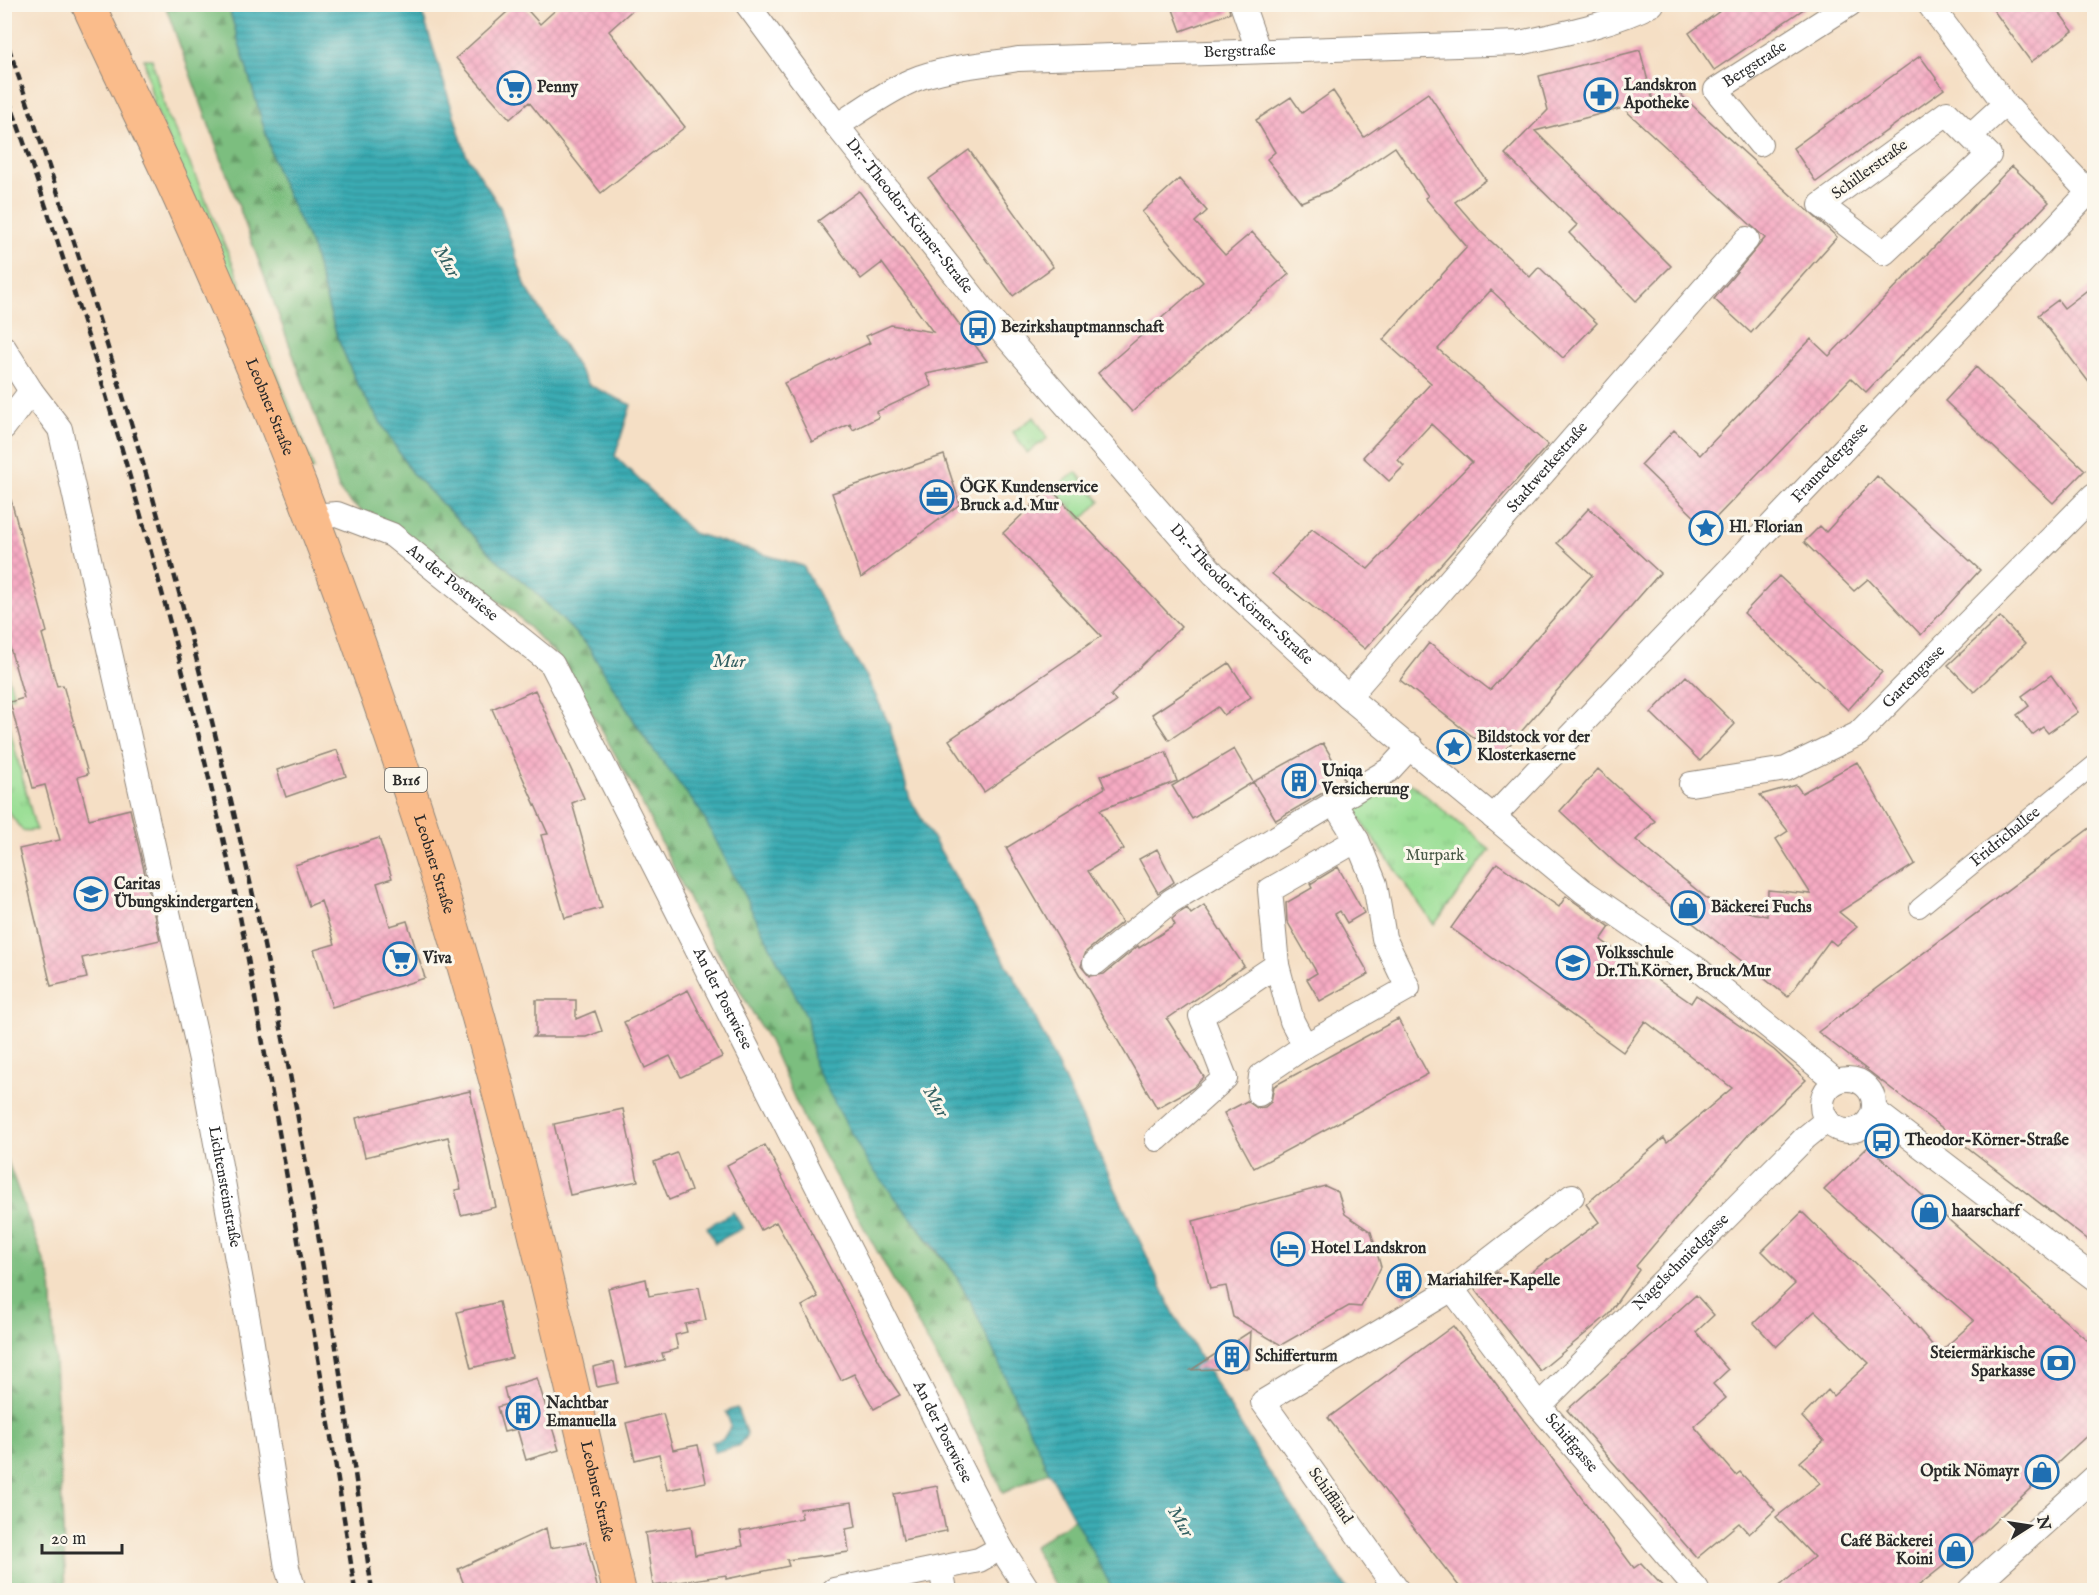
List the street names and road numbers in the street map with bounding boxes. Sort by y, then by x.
street label: Bergstraße [1719,37,1791,93]
street label: Bergstraße [1203,41,1276,63]
street label: Dr.-Theodor-Körner-Straße [841,134,977,298]
street label: Schillerstraße [1828,136,1912,204]
street label: Leobner Straße [240,355,298,459]
street label: Stadtwerkestraße [1503,418,1593,517]
street label: Fraunedergasse [1788,419,1873,507]
street label: Dr.-Theodor-Körner-Straße [1165,520,1317,670]
street label: An der Postwiese [401,540,502,626]
street label: Gartengasse [1878,641,1950,713]
road number: B116 [385,768,427,792]
street label: Fridrichallee [1967,803,2045,872]
street label: Leobner Straße [408,812,458,917]
street label: An der Postwiese [687,944,756,1053]
street label: Lichtensteinstraße [203,1124,245,1249]
street label: Nagelschmiedgasse [1629,1210,1734,1315]
street label: An der Postwiese [907,1377,976,1487]
street label: Schiffgasse [1540,1410,1602,1477]
street label: Leobner Straße [575,1439,618,1544]
street label: Schiffländ [1303,1464,1357,1529]

